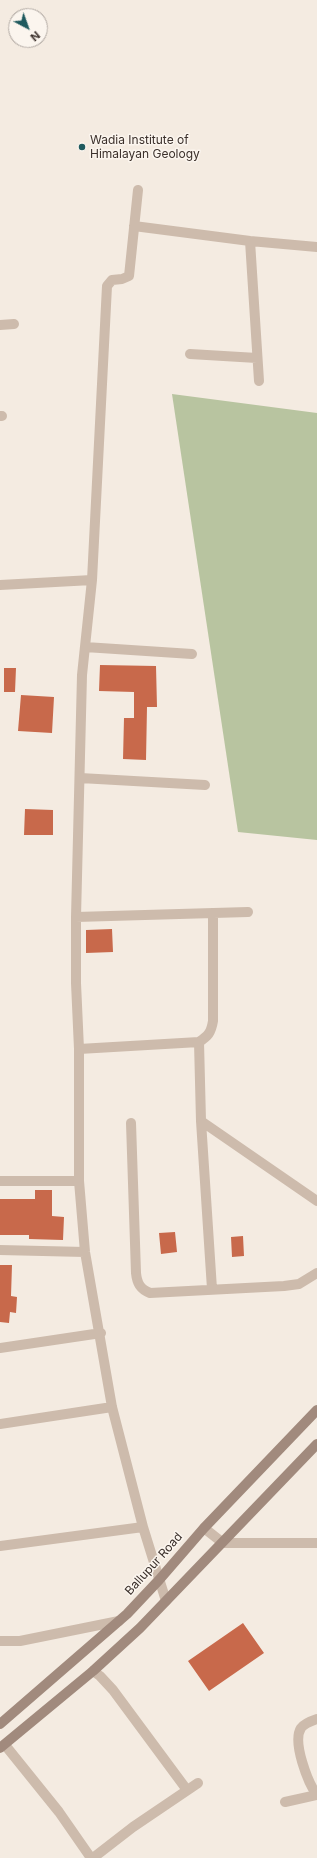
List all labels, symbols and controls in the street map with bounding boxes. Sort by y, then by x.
north arrow [8,8,48,48]
text: N [27,28,43,44]
place label: Wadia Institute of Himalayan Geology [90,133,200,161]
marker: Wadia Institute of Himalayan Geology [77,142,87,152]
street label: Ballupur Road [122,1530,186,1598]

